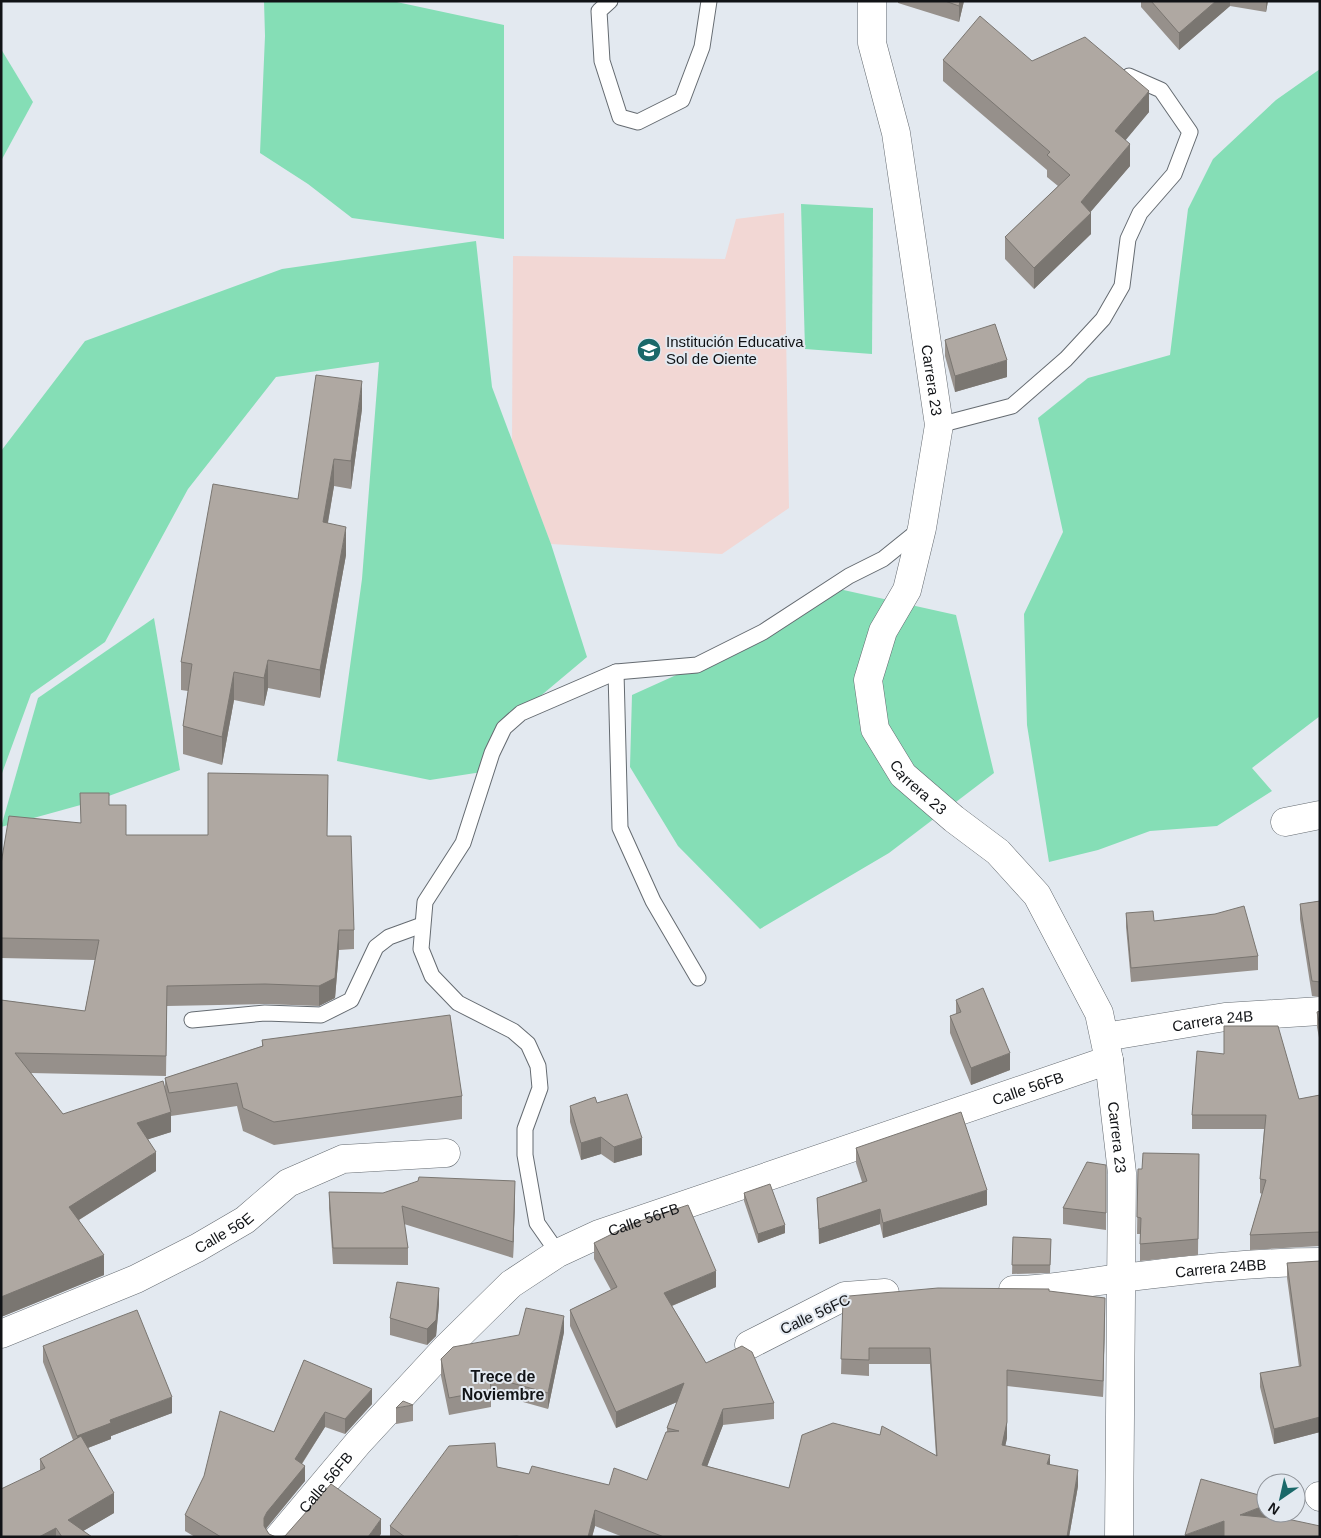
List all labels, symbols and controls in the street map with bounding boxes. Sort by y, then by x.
place label: Institución Educativa Sol de Oiente [666,333,804,367]
school or university icon: Institución Educativa Sol de Oiente [636,337,662,363]
street label: Carrera 23 [919,343,946,417]
street label: Carrera 23 [887,757,950,818]
street label: Carrera 24B [1171,1007,1254,1034]
street label: Calle 56FB [990,1068,1066,1108]
street label: Carrera 23 [1105,1101,1130,1174]
street label: Calle 56FB [606,1199,681,1239]
street label: Calle 56E [191,1208,256,1256]
street label: Carrera 24BB [1174,1255,1267,1280]
street label: Calle 56FC [777,1290,853,1338]
district label: Trece de Noviembre [462,1368,544,1403]
street label: Calle 56FB [295,1448,356,1516]
north arrow [1256,1473,1306,1523]
text: N [1265,1499,1282,1518]

